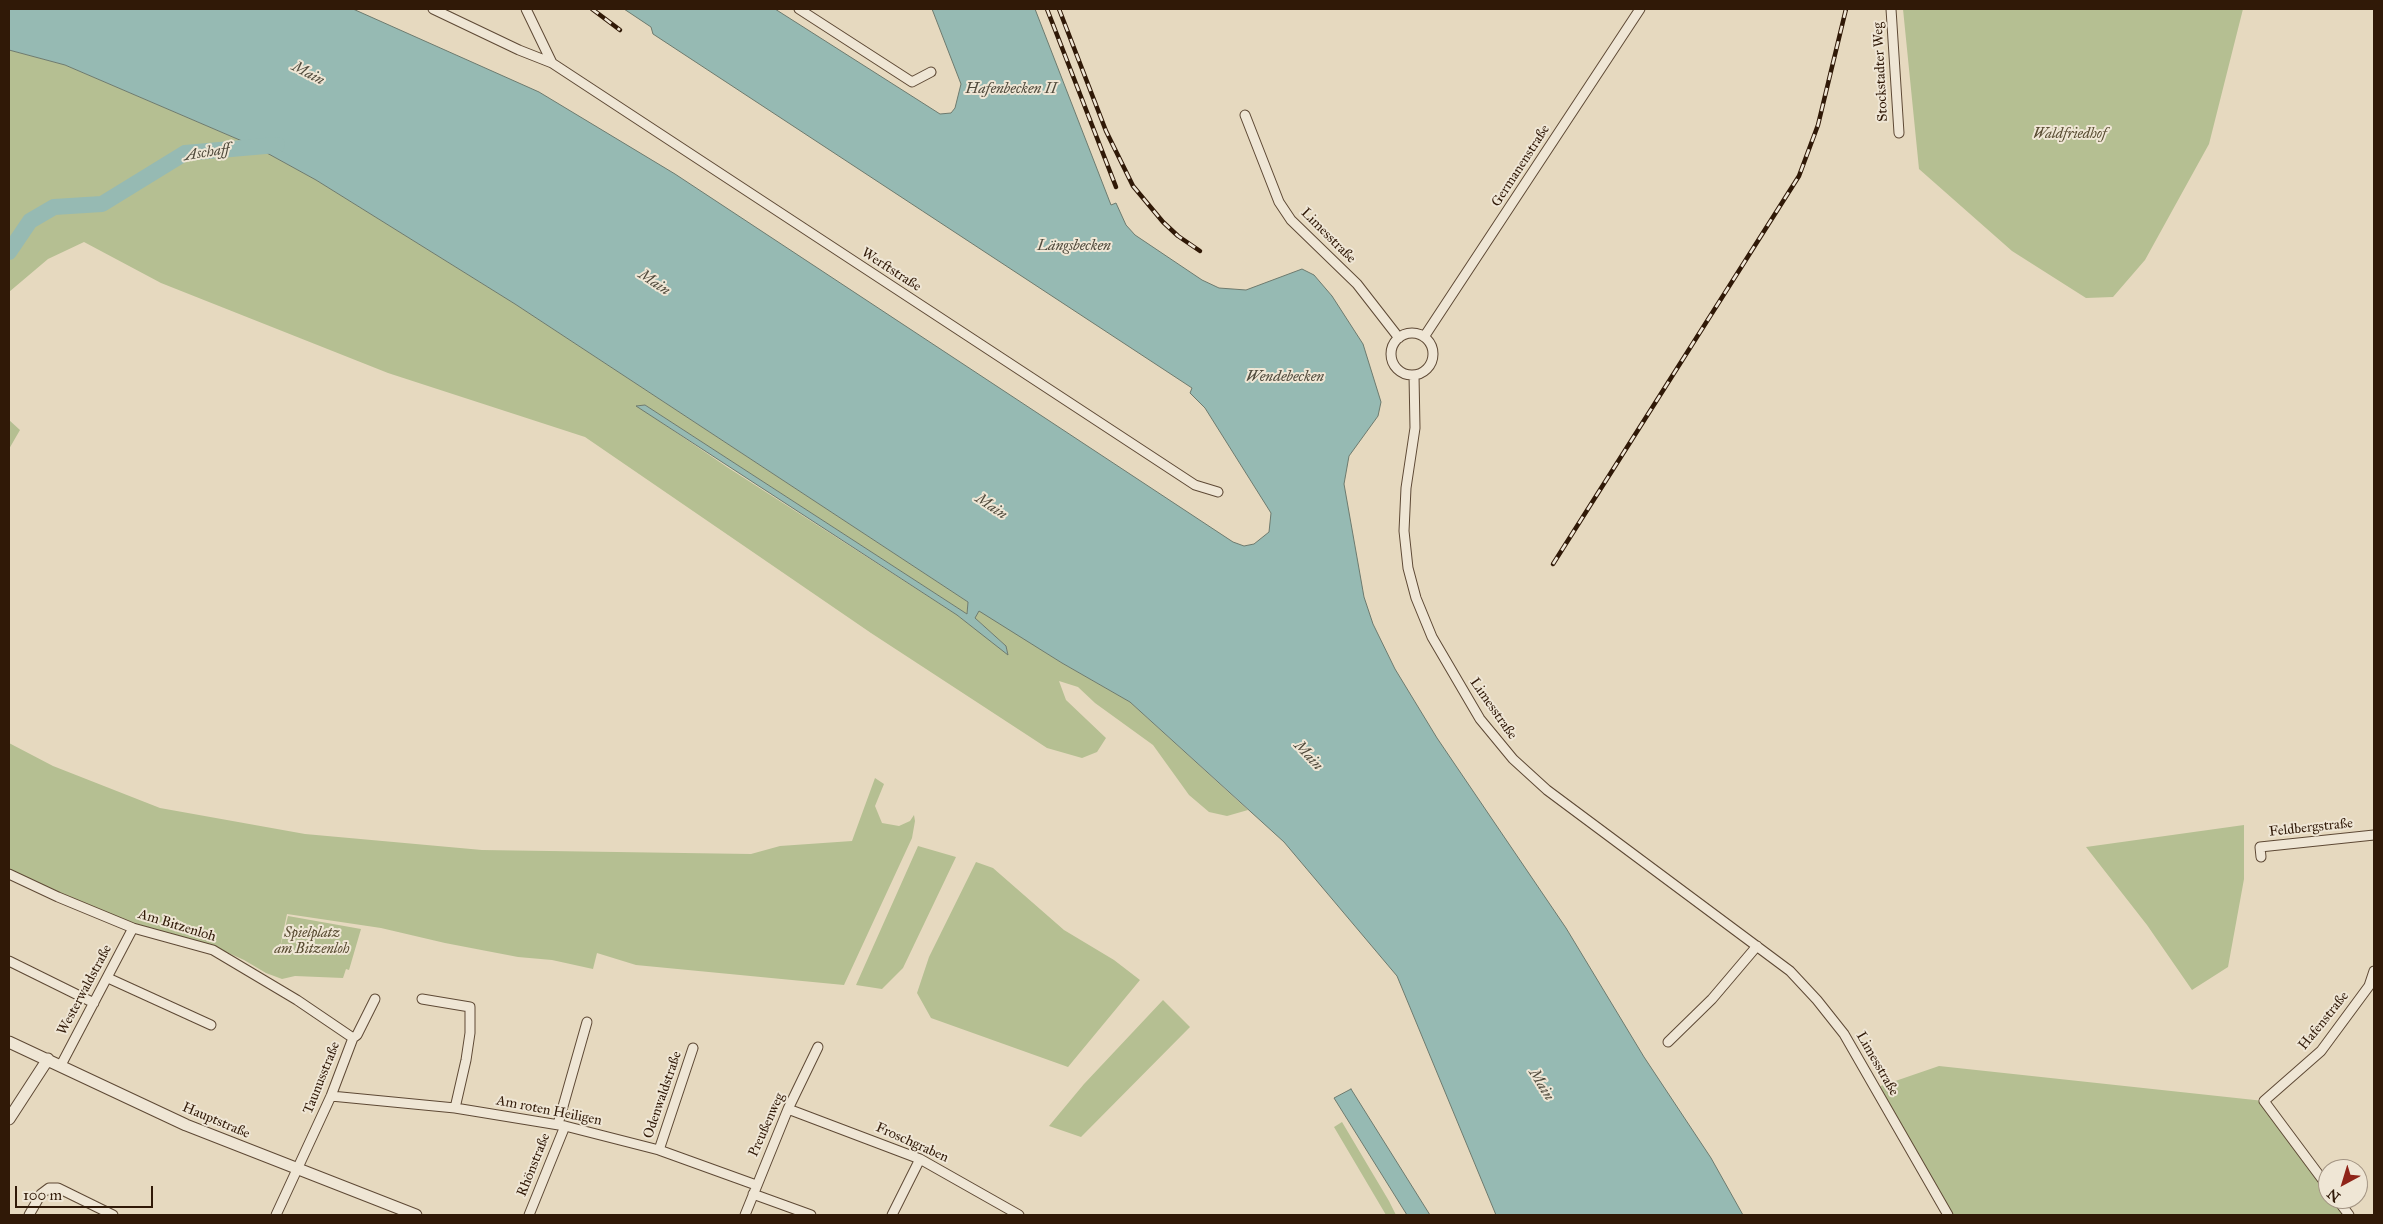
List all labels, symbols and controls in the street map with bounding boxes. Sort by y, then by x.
street label: Stockstadter Weg [1870,22,1892,122]
water label: Main [289,58,327,90]
water label: Hafenbecken II [965,80,1057,98]
street label: Germanenstraße [1488,122,1554,210]
park label: Waldfriedhof [2033,127,2107,143]
water label: Aschaff [183,141,231,165]
street label: Limesstraße [1297,205,1359,267]
water label: Längsbecken [1037,237,1111,255]
street label: Werftstraße [858,244,924,296]
water label: Main [635,266,673,300]
water label: Wendebecken [1246,368,1324,386]
water label: Main [972,490,1010,524]
street label: Limesstraße [1466,675,1520,743]
water label: Main [1290,737,1326,775]
street label: Feldbergstraße [2268,815,2354,841]
street label: Am Bitzenloh [136,906,218,946]
park label: Spielplatz am Bitzenloh [274,926,350,959]
street label: Westerwaldstraße [54,942,116,1038]
street label: Hafenstraße [2295,988,2353,1054]
street label: Limesstraße [1852,1029,1902,1099]
street label: Taunusstraße [300,1039,344,1117]
street label: Odenwaldstraße [640,1049,686,1141]
water label: Main [1525,1066,1557,1104]
street label: Preußenweg [745,1090,789,1160]
street label: Am roten Heiligen [495,1093,603,1129]
street label: Hauptstraße [180,1099,252,1143]
street label: Froschgraben [873,1119,951,1167]
street label: Rhönstraße [514,1131,554,1199]
north arrow [2318,1159,2368,1209]
scale bar [18,1176,155,1208]
text: N [2324,1185,2344,1206]
text: 100 m [23,1186,62,1204]

